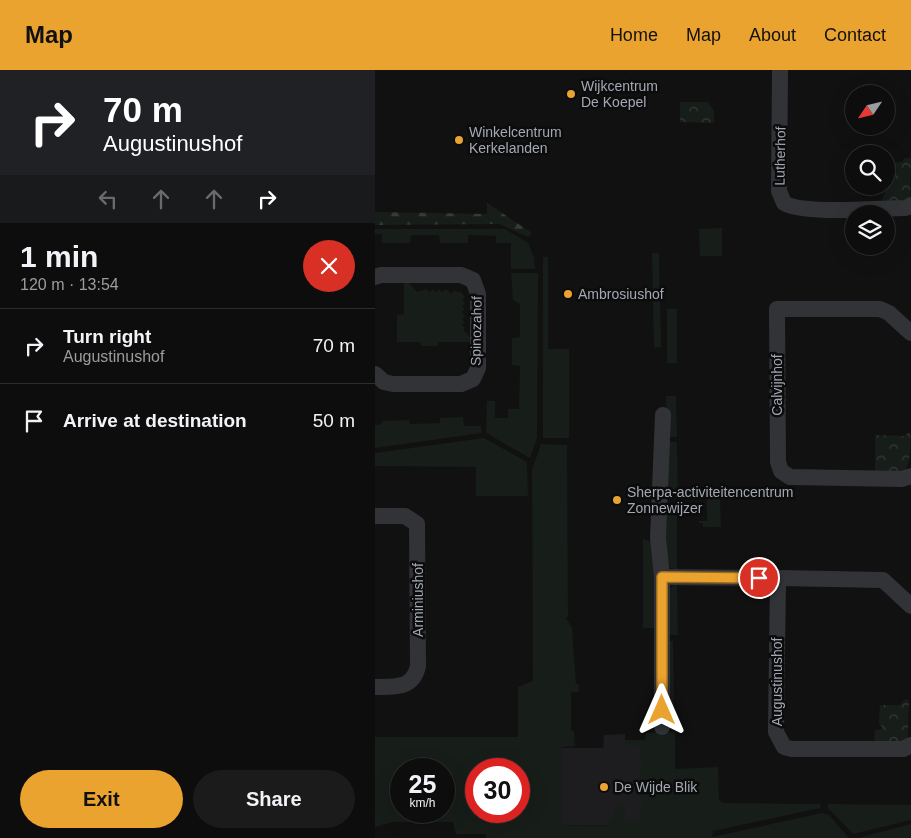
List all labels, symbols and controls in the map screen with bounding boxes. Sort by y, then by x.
text: Map [25,21,73,48]
text: Home [610,25,658,45]
text: Map [686,25,721,45]
text: About [749,25,796,45]
text: Contact [824,25,886,45]
place label: Wijkcentrum De Koepel [581,78,658,110]
north arrow [845,85,895,135]
map controls [845,85,895,255]
marker: Wijkcentrum De Koepel [565,88,577,100]
icon: right [20,90,85,155]
text: 70 m [103,90,183,129]
place label: Winkelcentrum Kerkelanden [469,124,562,156]
street label: Lutherhof [771,126,789,186]
text: Augustinushof [103,131,242,156]
marker: Winkelcentrum Kerkelanden [453,134,465,146]
button: search [845,145,895,195]
icon: left [94,185,122,213]
icon: ahead [147,185,175,213]
icon: ahead [200,185,228,213]
icon: right [253,185,281,213]
button: layers [845,205,895,255]
text: 1 min [20,240,98,273]
button: close [303,240,355,292]
text: 120 m · 13:54 [20,276,119,293]
place label: Ambrosiushof [578,286,664,302]
marker: Ambrosiushof [562,288,574,300]
street label: Spinozahof [467,296,485,366]
text: Turn right [63,326,151,347]
icon: right [20,332,48,360]
text: 70 m [313,335,355,356]
text: Augustinushof [63,348,164,365]
street label: Calvijnhof [769,354,785,416]
icon: arrive [20,407,48,435]
text: Arrive at destination [63,410,247,431]
text: 50 m [313,410,355,431]
place label: Sherpa-activiteitencentrum Zonnewijzer [627,484,794,516]
marker: Sherpa-activiteitencentrum Zonnewijzer [611,494,623,506]
pin [738,557,780,599]
street label: Arminiushof [410,563,426,637]
icon: arrive [745,564,773,592]
street label: Augustinushof [769,638,785,726]
position arrow [635,683,687,735]
speed limit sign: 30 [465,758,530,823]
button: Exit [20,770,183,828]
button: Share [193,770,355,828]
text: 25 [409,770,436,798]
place label: De Wijde Blik [614,779,698,795]
marker: De Wijde Blik [598,781,610,793]
text: km/h [409,796,436,810]

